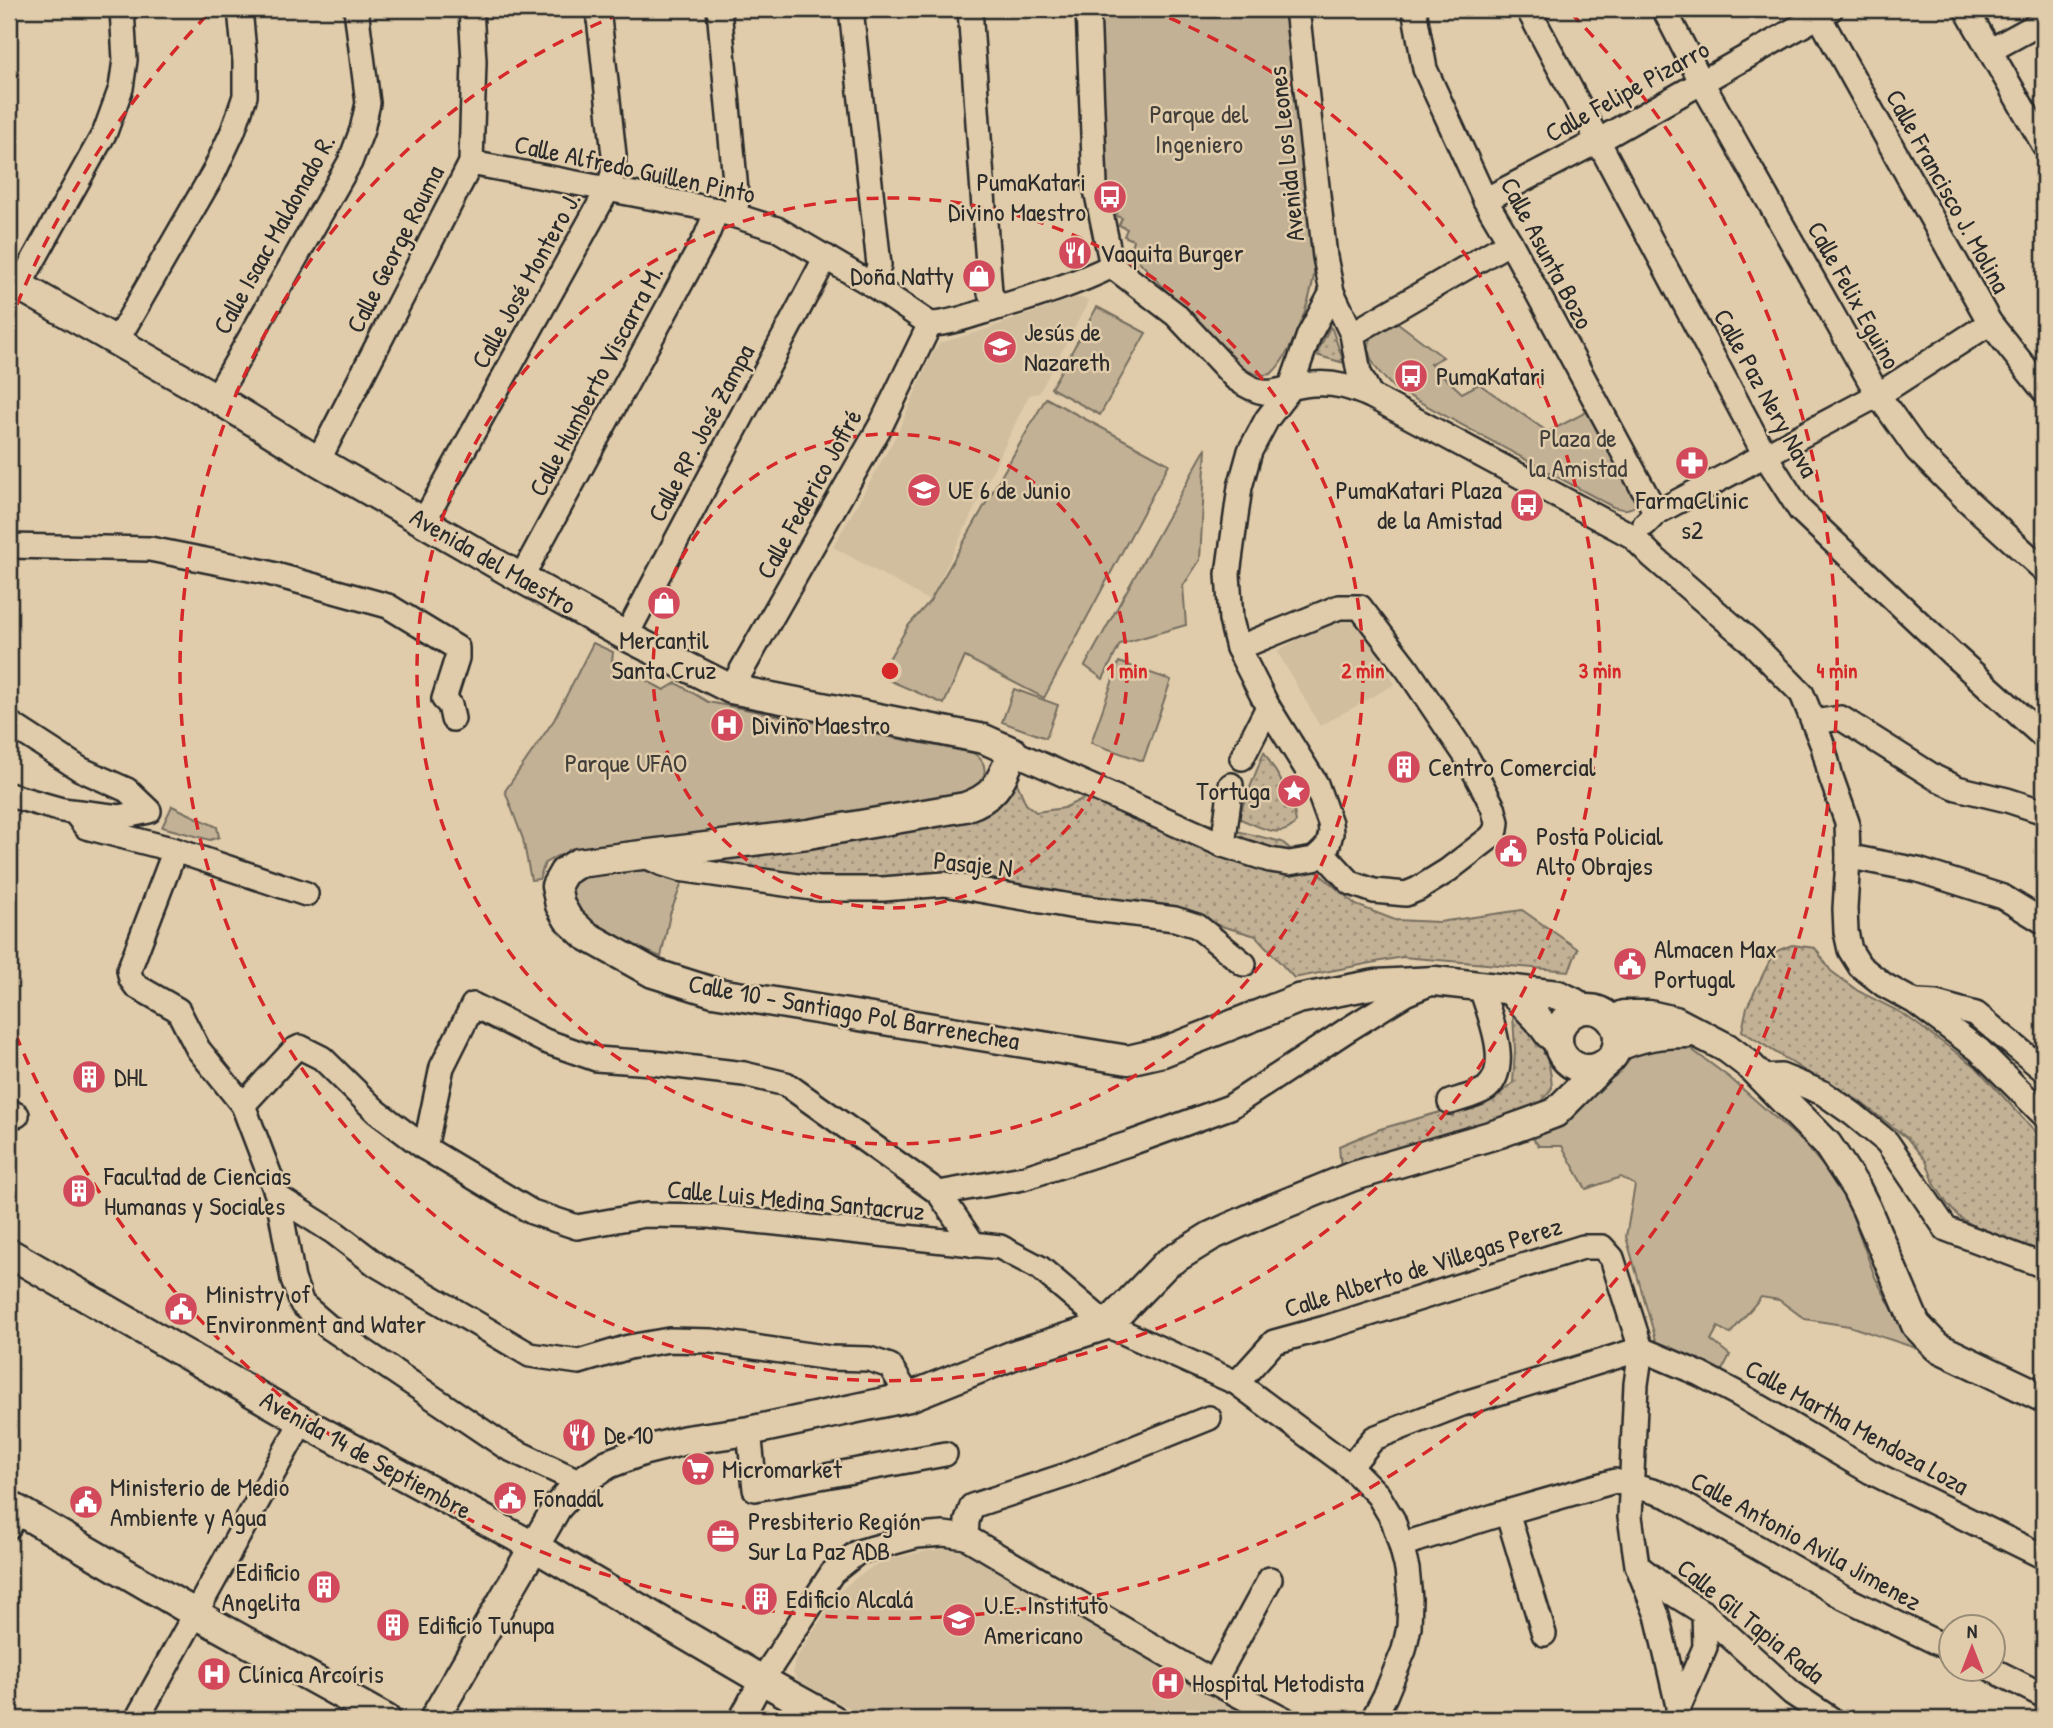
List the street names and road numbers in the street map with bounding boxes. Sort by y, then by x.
street label: Calle Felipe Pizarro [1538,31,1715,150]
street label: Avenida Los Leones [1259,65,1312,243]
street label: Calle Francisco J. Molina [1878,83,2019,299]
street label: Calle Alfredo Guillen Pinto [511,126,759,211]
street label: Calle Isaac Maldonado R. [204,127,343,340]
street label: Calle George Rouma [337,159,452,339]
street label: Calle Asunta Bozo [1493,171,1602,335]
street label: Calle José Montero J. [462,185,589,374]
street label: Calle Felix Eguino [1799,215,1909,375]
street label: Calle Humberto Viscarra M. [520,259,671,502]
street label: Calle Paz Nery Nava [1706,302,1827,483]
street label: Calle RP. José Zampa [639,338,762,528]
street label: Calle Federico Joffré [747,403,870,585]
street label: Avenida del Maestro [404,499,583,622]
street label: Pasaje N [932,842,1014,885]
street label: Calle 10 - Santiago Pol Barrenechea [686,965,1022,1058]
street label: Calle Luis Medina Santacruz [666,1171,926,1228]
street label: Calle Alberto de Villegas Perez [1280,1208,1566,1325]
street label: Calle Martha Mendoza Loza [1739,1351,1975,1503]
street label: Avenida 14 de Septiembre [254,1382,478,1527]
street label: Calle Antonio Avila Jimenez [1685,1463,1928,1619]
street label: Calle Gil Tapia Rada [1670,1550,1833,1691]

